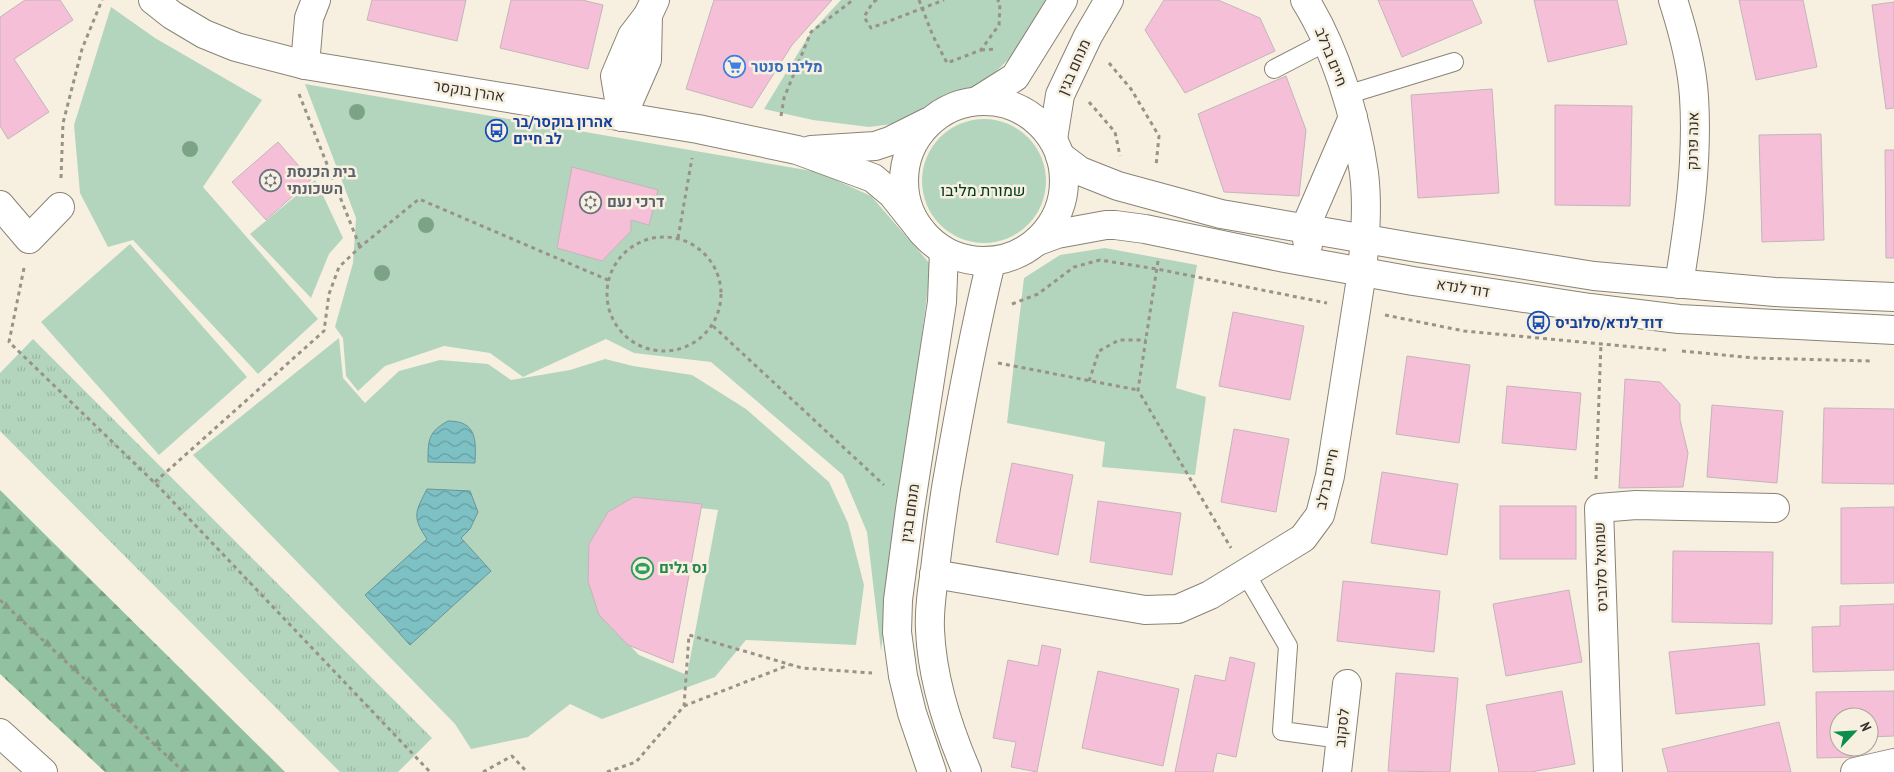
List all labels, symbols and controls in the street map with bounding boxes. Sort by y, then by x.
street label: חיים ברלב [1311,25,1352,89]
street label: מנחם בגין [1053,36,1094,98]
supermarket icon: מליבו סנטר [723,55,747,79]
place label: מליבו סנטר [751,57,823,76]
street label: אהרן בוקסר [432,76,506,106]
place label: אהרון בוקסר/בר לב חיים [513,112,613,148]
street label: אנה פרנק [1682,112,1703,170]
bus stop icon: אהרון בוקסר/בר לב חיים [485,119,509,143]
place label: בית הכנסת השכונתי [287,162,356,198]
synagogue icon: בית הכנסת השכונתי [259,169,283,193]
district label: שמורת מליבו [940,180,1026,200]
synagogue icon: דרכי נעם [579,190,603,214]
place label: דרכי נעם [607,192,664,211]
street label: דוד לנדא [1435,274,1491,301]
bus stop icon: דוד לנדא/סלוביס [1527,311,1551,335]
place label: דוד לנדא/סלוביס [1555,313,1663,332]
street label: חיים ברלב [1311,447,1342,511]
street label: מנחם בגין [896,482,923,544]
street label: שמואל סלוביס [1589,522,1612,612]
sports icon: נס גלים [631,556,655,580]
place label: נס גלים [659,558,707,577]
street label: לסקוב [1330,707,1353,748]
north arrow [1829,707,1879,757]
text: N [1856,719,1876,734]

